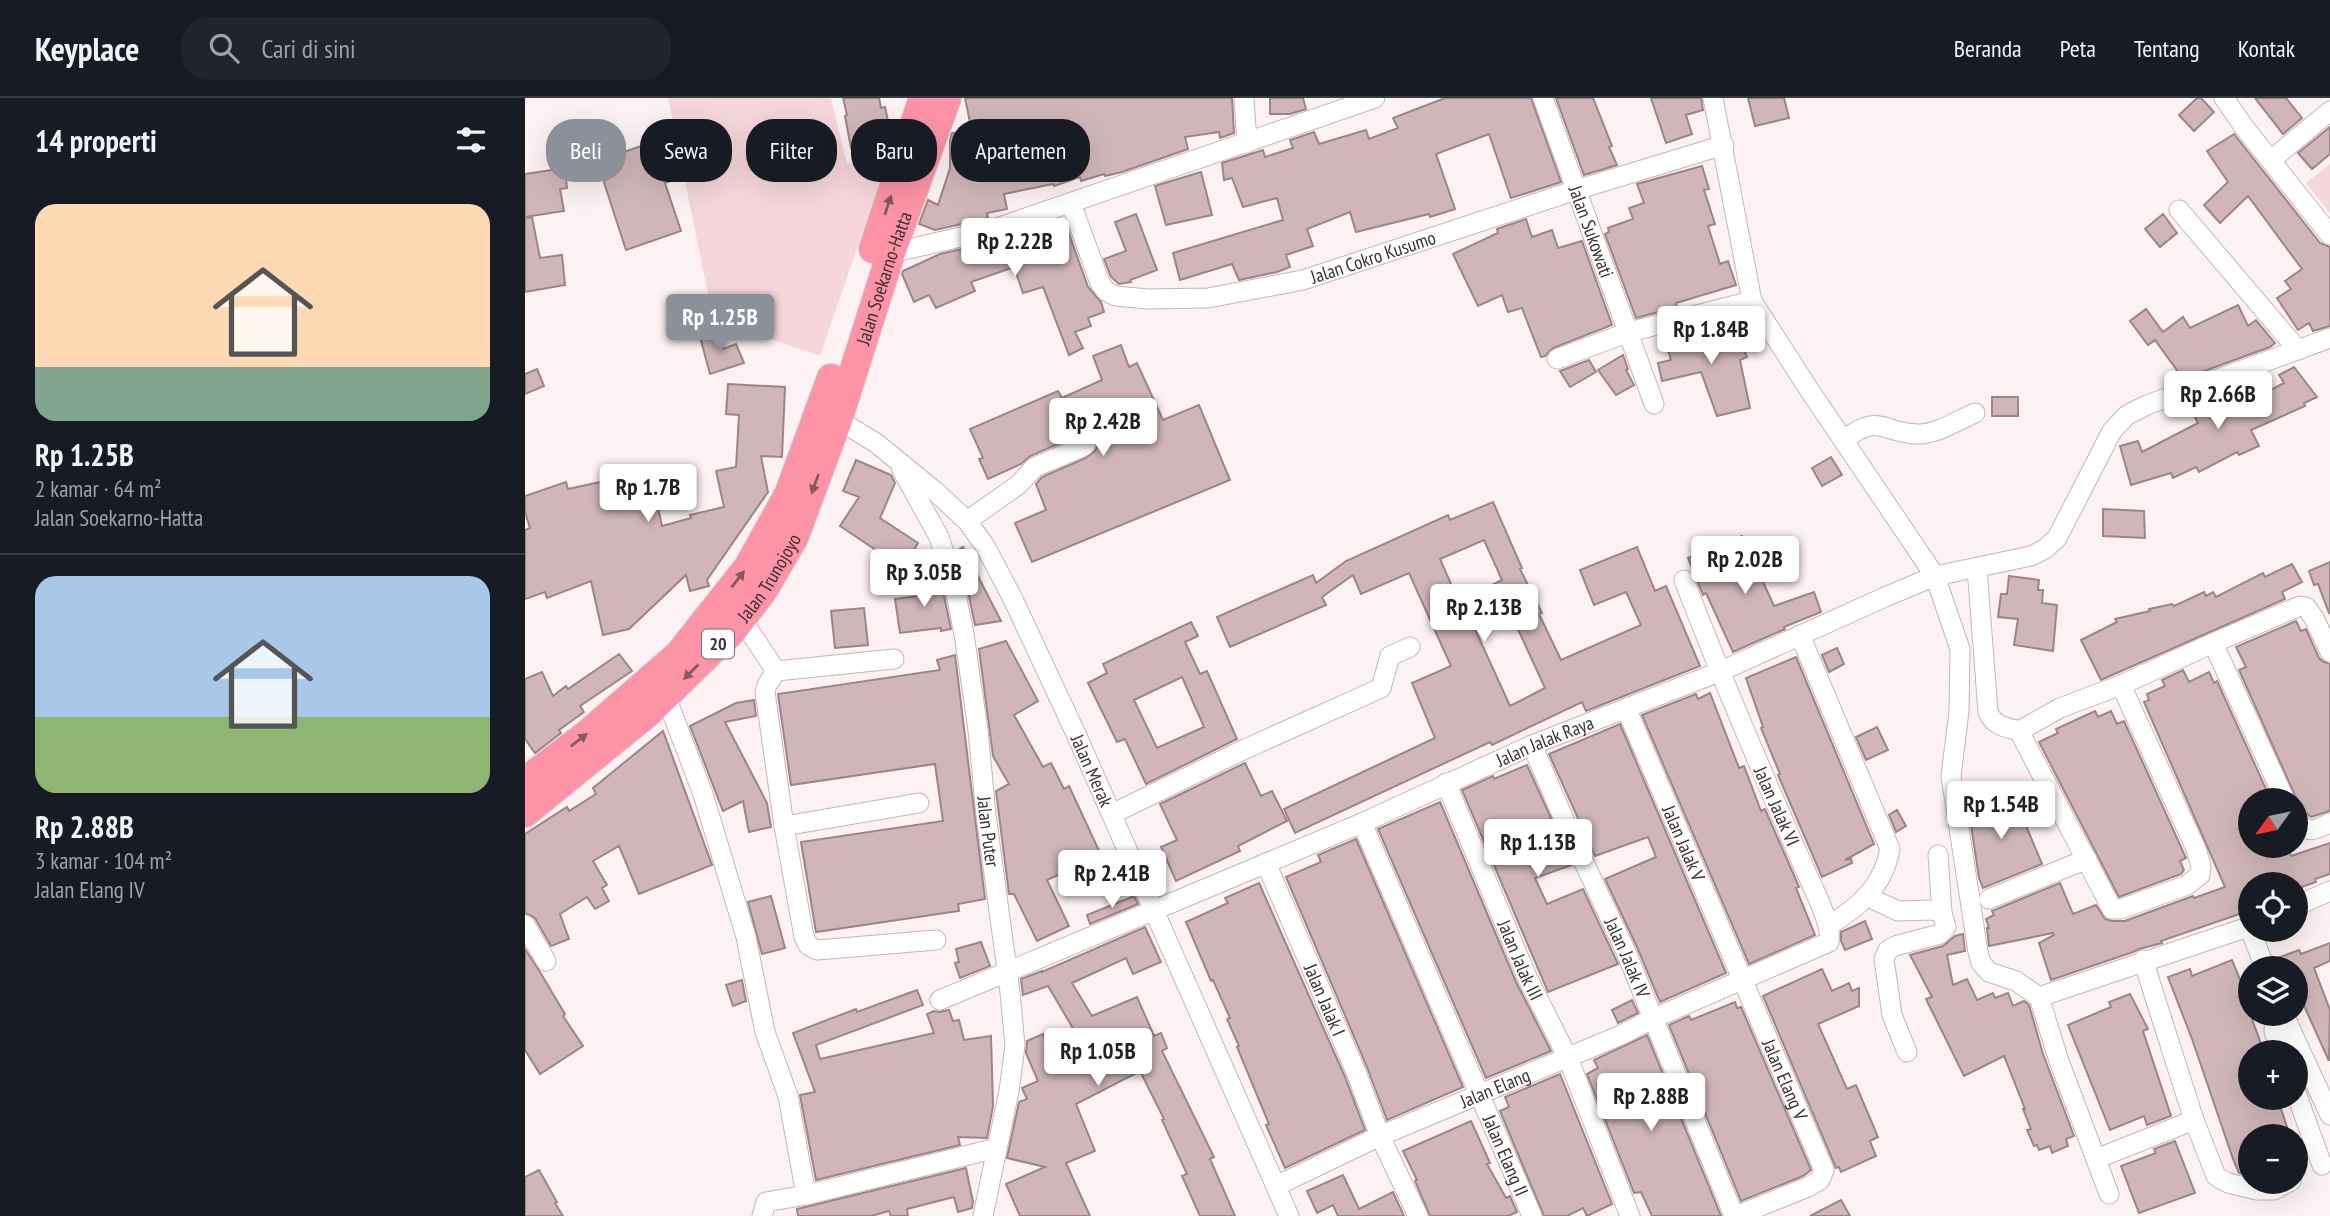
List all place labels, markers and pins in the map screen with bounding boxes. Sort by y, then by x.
pin: Rp 2.22B [943,218,1087,278]
pin: Rp 1.25B [648,294,792,354]
pin: Rp 1.84B [1639,306,1783,366]
pin: Rp 2.66B [2146,372,2290,431]
pin: Rp 2.42B [1031,398,1175,458]
pin: Rp 1.7B [583,464,713,524]
pin: Rp 2.02B [1673,536,1817,596]
pin: Rp 3.05B [852,550,996,609]
pin: Rp 2.13B [1412,584,1556,644]
pin: Rp 1.54B [1929,782,2073,841]
pin: Rp 1.13B [1466,820,1610,879]
pin: Rp 2.41B [1040,850,1184,910]
pin: Rp 1.05B [1026,1028,1170,1088]
pin: Rp 2.88B [1579,1074,1723,1133]

